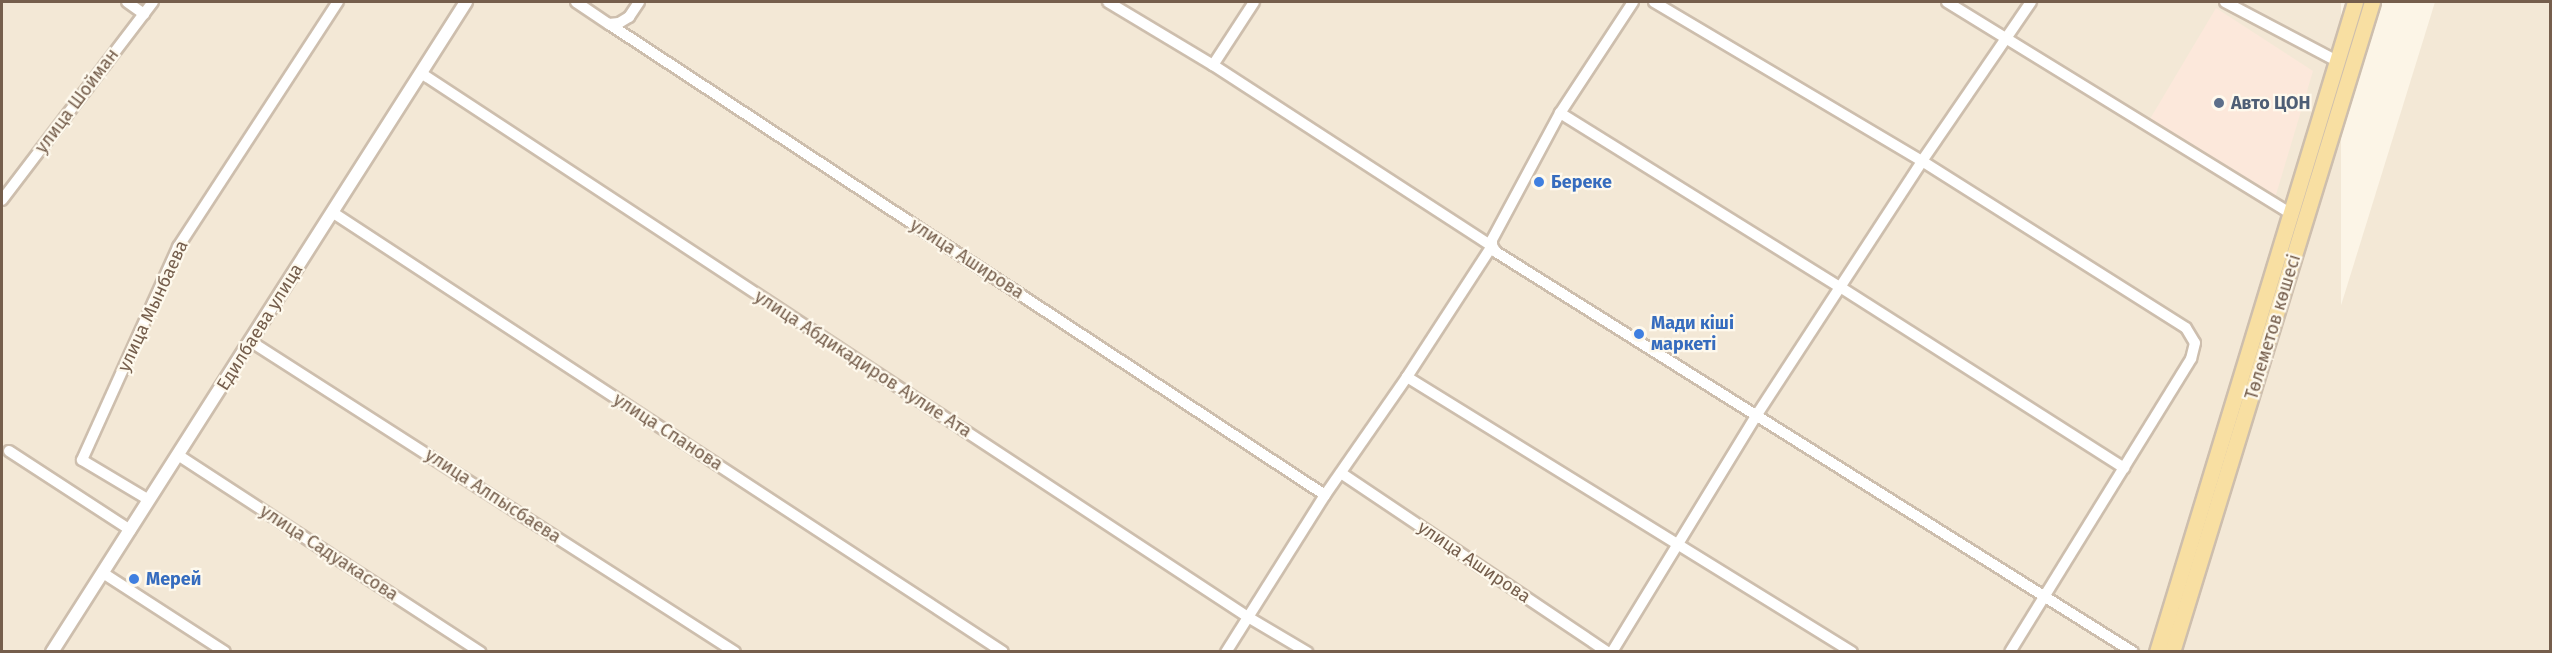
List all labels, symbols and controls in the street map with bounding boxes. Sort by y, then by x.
street label: улица Шойман [31,44,123,158]
place label: Авто ЦОН [2231,92,2310,114]
marker: Авто ЦОН [2212,96,2226,110]
place label: Береке [1551,171,1612,193]
marker: Береке [1532,175,1546,189]
street label: улица Аширова [906,214,1028,304]
street label: улица Мынбаева [113,237,193,375]
street label: Төлеметов көшесі [2241,252,2305,402]
street label: Едилбаева улица [212,260,308,394]
street label: улица Абдикадиров Аулие Ата [751,286,975,442]
place label: Мади кіші маркеті [1651,313,1734,356]
marker: Мади кіші маркеті [1632,327,1646,341]
street label: улица Спанова [609,389,727,475]
street label: улица Алпысбаева [421,444,565,548]
street label: улица Садуакасова [256,500,402,606]
street label: улица Аширова [1414,516,1534,608]
place label: Мерей [146,568,201,590]
marker: Мерей [127,572,141,586]

